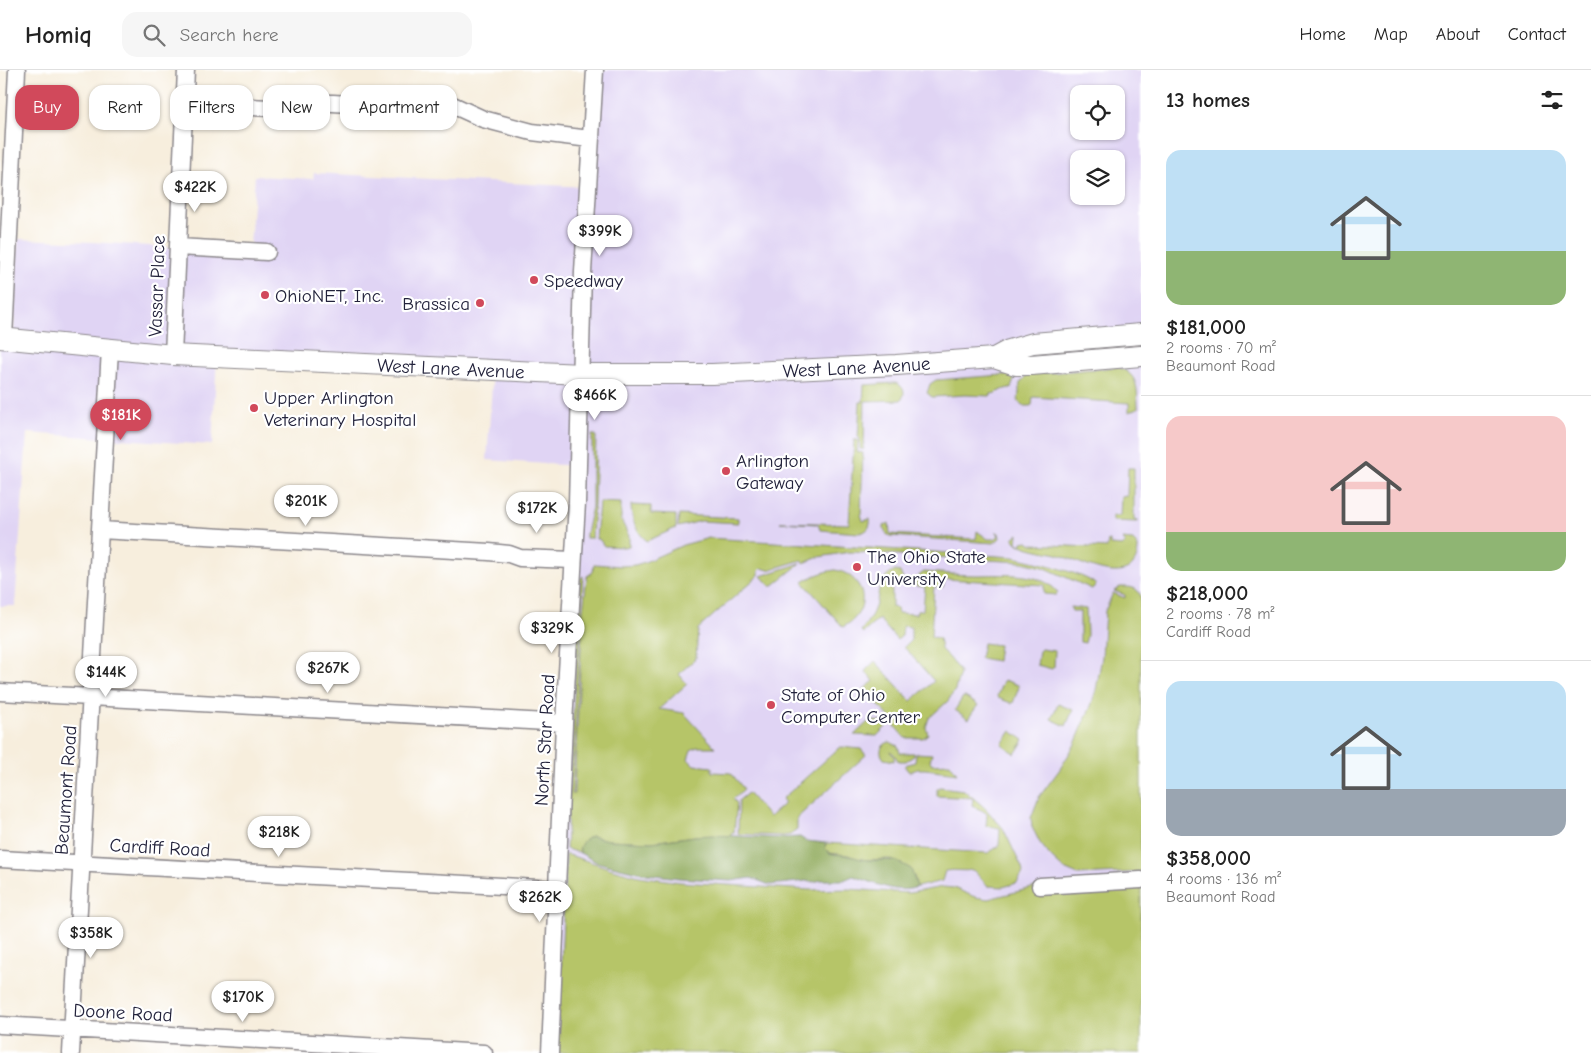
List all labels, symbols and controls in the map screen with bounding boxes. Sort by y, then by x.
search box [122,12,472,57]
text: Homiq [25,21,92,49]
icon: search [140,21,168,49]
text: Search here [180,24,279,46]
text: Home [1299,24,1346,45]
text: Map [1374,24,1408,45]
text: About [1436,24,1480,45]
text: Contact [1508,24,1566,45]
chip: Buy [15,85,79,130]
chip: Rent [89,85,160,130]
chip: Filters [170,85,253,130]
chip: New [263,85,330,130]
chip: Apartment [340,85,457,130]
map controls [1070,85,1125,205]
button: locate [1070,85,1125,140]
icon: filters [1538,86,1566,114]
text: 13 homes [1166,88,1250,112]
button: layers [1070,150,1125,205]
pin: $422K [160,170,230,213]
text: $422K [174,178,216,196]
icon: home [1321,183,1411,273]
pin: $399K [565,214,635,257]
text: $399K [578,222,622,240]
street label: Vassar Place [144,235,170,337]
place label: Speedway [544,270,624,292]
marker: Speedway [528,274,540,286]
place label: OhioNET, Inc. [275,285,384,307]
marker: OhioNET, Inc. [259,289,271,301]
place label: Brassica [402,293,470,315]
marker: Brassica [474,297,486,309]
text: $181,000 [1166,315,1246,339]
text: 2 rooms · 70 m² [1166,339,1276,357]
street label: West Lane Avenue [782,353,931,383]
street label: West Lane Avenue [377,355,525,383]
text: Beaumont Road [1166,357,1275,375]
pin: $466K [560,378,630,421]
text: $466K [574,386,616,404]
place label: Upper Arlington Veterinary Hospital [264,387,416,431]
pin: $181K [86,398,156,441]
marker: Upper Arlington Veterinary Hospital [248,402,260,414]
text: $181K [101,406,141,424]
icon: home [1321,448,1411,538]
place label: Arlington Gateway [736,450,809,494]
marker: Arlington Gateway [720,465,732,477]
pin: $201K [271,484,341,527]
text: $201K [285,492,327,510]
pin: $172K [502,492,572,534]
text: $172K [517,499,557,517]
place label: The Ohio State University [867,546,986,590]
marker: The Ohio State University [851,561,863,573]
text: $218,000 [1166,581,1248,605]
text: 2 rooms · 78 m² [1166,605,1274,623]
pin: $329K [517,612,587,654]
text: $329K [531,619,573,637]
text: Cardiff Road [1166,623,1251,641]
pin: $267K [293,652,363,694]
pin: $144K [71,656,141,698]
text: $267K [307,659,349,677]
text: $144K [86,663,126,681]
street label: North Star Road [531,673,559,807]
place label: State of Ohio Computer Center [781,684,921,728]
marker: State of Ohio Computer Center [765,699,777,711]
icon: home [1321,713,1411,803]
street label: Beaumont Road [50,725,82,856]
pin: $218K [244,816,314,858]
text: $218K [258,823,300,841]
street label: Cardiff Road [109,834,211,862]
text: $358,000 [1166,846,1251,870]
text: 4 rooms · 136 m² [1166,870,1281,888]
pin: $262K [505,880,575,923]
text: $262K [519,888,561,906]
text: Beaumont Road [1166,888,1275,906]
pin: $358K [56,916,126,959]
text: $358K [69,924,113,942]
pin: $170K [208,980,278,1023]
text: $170K [222,988,264,1006]
street label: Doone Road [73,999,173,1027]

